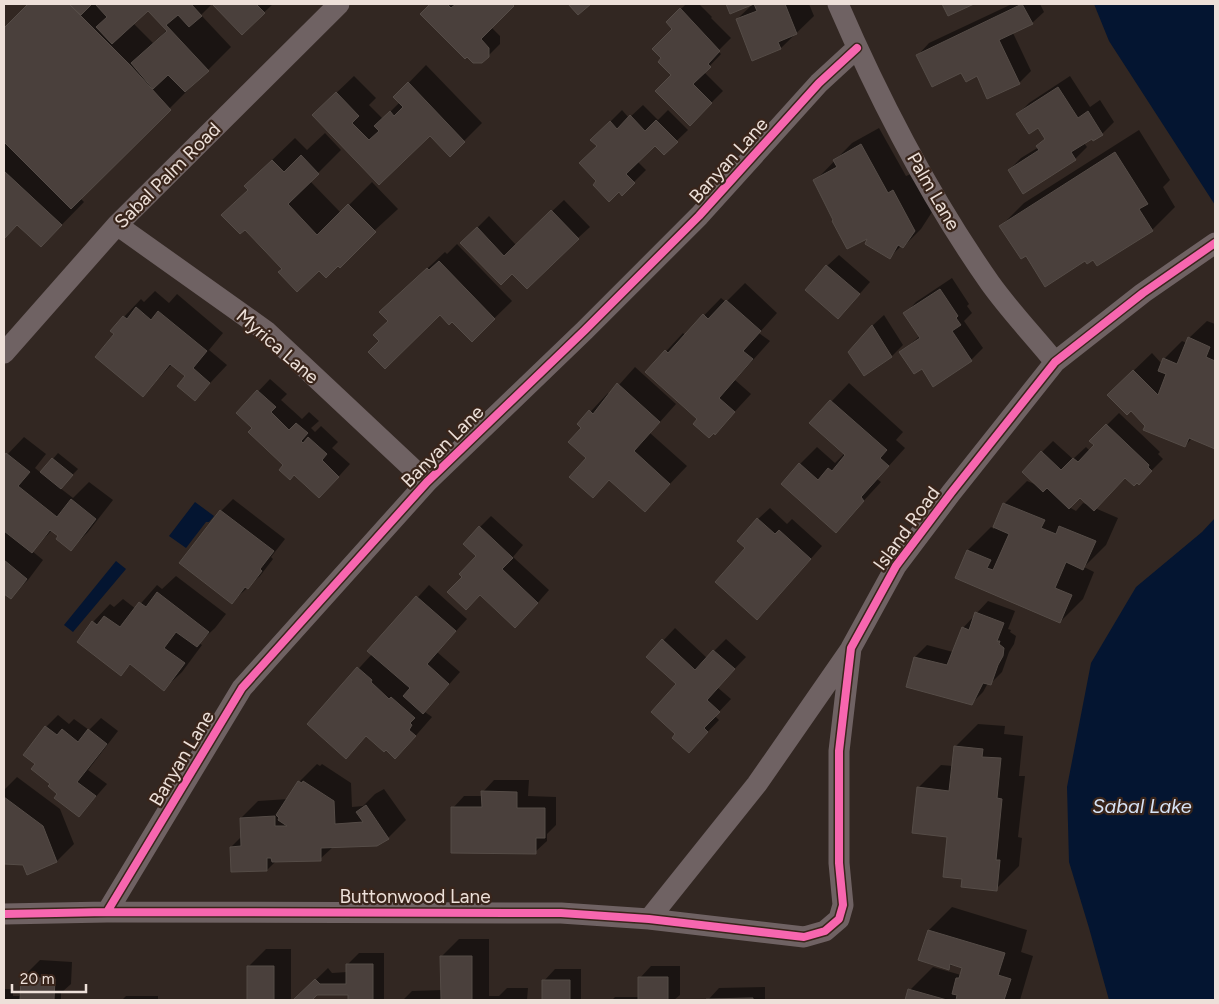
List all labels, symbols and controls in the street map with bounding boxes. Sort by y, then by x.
street label: Banyan Lane [684,113,773,208]
street label: Sabal Palm Road [110,118,225,233]
street label: Palm Lane [902,148,965,234]
street label: Myrica Lane [232,304,324,389]
street label: Banyan Lane [396,400,488,492]
street label: Island Road [868,482,945,575]
street label: Banyan Lane [144,706,219,810]
water label: Sabal Lake [1092,794,1192,818]
street label: Buttonwood Lane [339,885,491,908]
scale bar [12,962,86,994]
text: 20 m [20,970,54,988]

